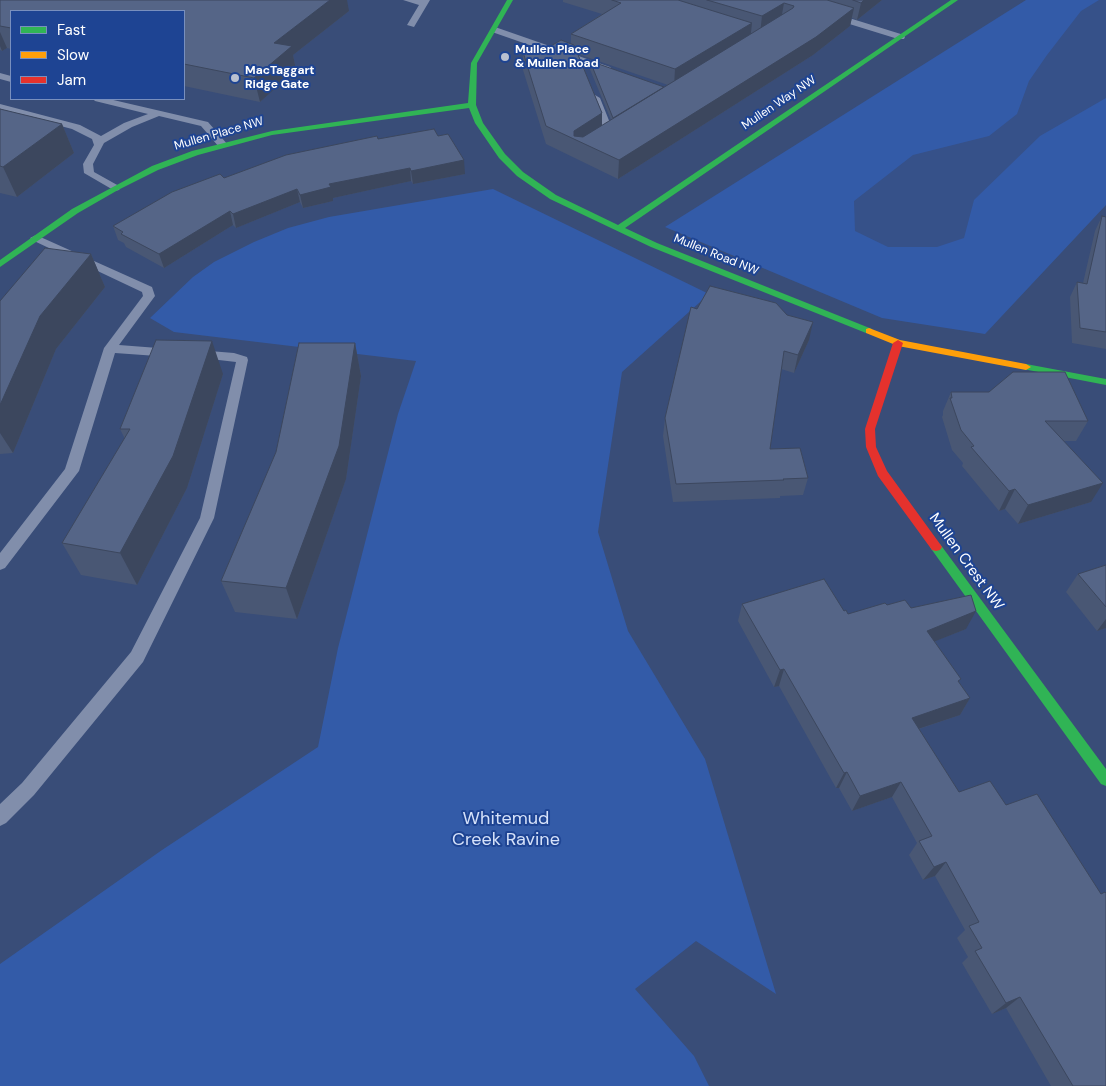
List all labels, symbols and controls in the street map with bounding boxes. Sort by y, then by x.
legend [10,10,185,100]
text: Fast [57,20,86,40]
place label: Mullen Place & Mullen Road [515,43,598,71]
text: Slow [57,45,89,65]
marker: Mullen Place & Mullen Road [499,51,511,63]
place label: MacTaggart Ridge Gate [245,64,315,92]
text: Jam [57,70,86,90]
marker: MacTaggart Ridge Gate [229,72,241,84]
street label: Mullen Way NW [739,73,819,133]
street label: Mullen Place NW [173,114,265,154]
street label: Mullen Road NW [671,231,761,279]
street label: Mullen Crest NW [925,510,1007,614]
park label: Whitemud Creek Ravine [452,808,560,851]

